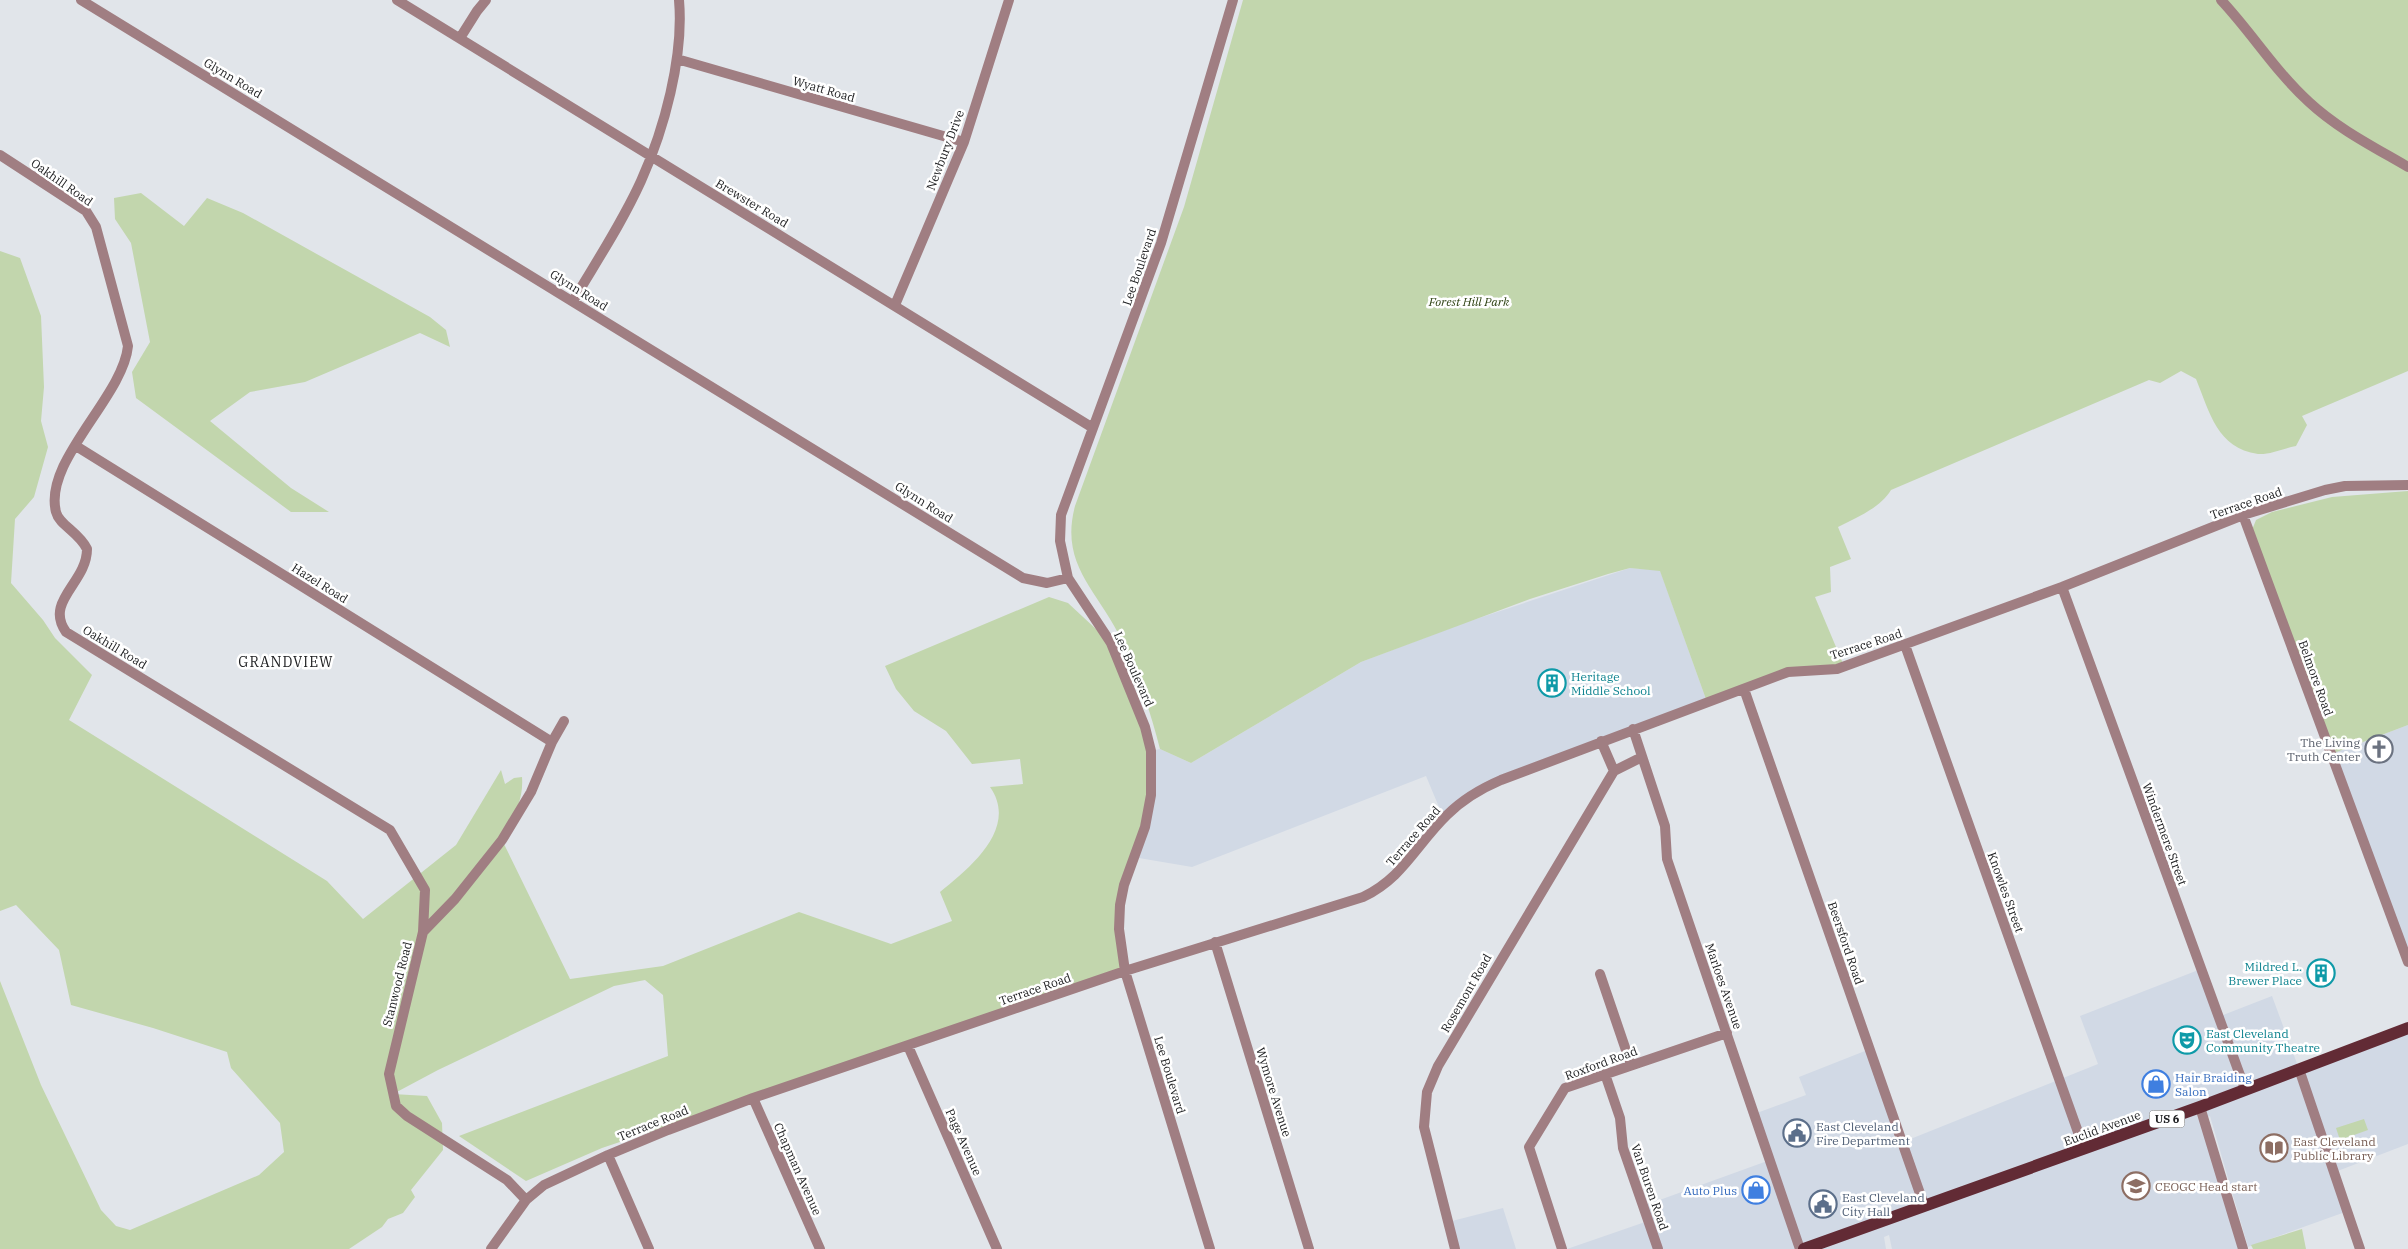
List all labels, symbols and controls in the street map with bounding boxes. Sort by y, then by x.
street label: Glynn Road [201,55,265,101]
street label: Wyatt Road [791,73,857,105]
street label: Newbury Drive [923,108,967,192]
street label: Oakhill Road [28,155,96,209]
street label: Brewster Road [713,175,791,231]
street label: Lee Boulevard [1119,227,1159,307]
street label: Glynn Road [547,266,611,314]
park label: Forest Hill Park [1428,294,1510,309]
street label: Glynn Road [892,478,956,526]
street label: Terrace Road [2208,484,2284,522]
street label: Hazel Road [289,560,351,606]
street label: Oakhill Road [80,622,150,672]
street label: Terrace Road [1828,625,1904,663]
street label: Lee Boulevard [1111,629,1157,709]
street label: Belmore Road [2295,638,2337,718]
district label: GRANDVIEW [238,653,334,671]
building icon: Heritage Middle School [1537,668,1567,698]
place label: Heritage Middle School [1571,669,1651,698]
church icon: The Living Truth Center [2364,734,2394,764]
place label: The Living Truth Center [2287,735,2361,764]
street label: Windermere Street [2139,781,2191,887]
street label: Terrace Road [1383,803,1443,869]
street label: Knowles Street [1985,850,2027,934]
street label: Beersford Road [1825,900,1867,986]
street label: Stanwood Road [379,940,415,1028]
street label: Marloes Avenue [1702,941,1746,1031]
street label: Rosemont Road [1437,951,1495,1035]
building icon: Mildred L. Brewer Place [2306,958,2336,988]
place label: Mildred L. Brewer Place [2228,959,2302,988]
street label: Terrace Road [997,970,1073,1008]
theatre icon: East Cleveland Community Theatre [2172,1025,2202,1055]
place label: East Cleveland Community Theatre [2206,1026,2320,1055]
street label: Lee Boulevard [1151,1034,1189,1116]
street label: Roxford Road [1563,1043,1639,1083]
street label: Wymore Avenue [1253,1045,1295,1139]
shop icon: Hair Braiding Salon [2141,1069,2171,1099]
place label: Hair Braiding Salon [2175,1070,2252,1099]
street label: Terrace Road [616,1102,690,1144]
street label: Page Avenue [943,1106,985,1178]
street label: Euclid Avenue [2061,1107,2143,1149]
road number: US 6 [2150,1110,2184,1128]
public building icon: East Cleveland Fire Department [1782,1118,1812,1148]
place label: East Cleveland Fire Department [1816,1119,1910,1148]
street label: Chapman Avenue [771,1120,825,1218]
library icon: East Cleveland Public Library [2259,1133,2289,1163]
place label: East Cleveland Public Library [2293,1134,2376,1163]
street label: Van Buren Road [1628,1142,1672,1232]
school or university icon: CEOGC Head start [2121,1171,2151,1201]
shop icon: Auto Plus [1741,1175,1771,1205]
place label: CEOGC Head start [2155,1179,2258,1194]
place label: Auto Plus [1683,1183,1737,1198]
public building icon: East Cleveland City Hall [1808,1189,1838,1219]
place label: East Cleveland City Hall [1842,1190,1925,1219]

